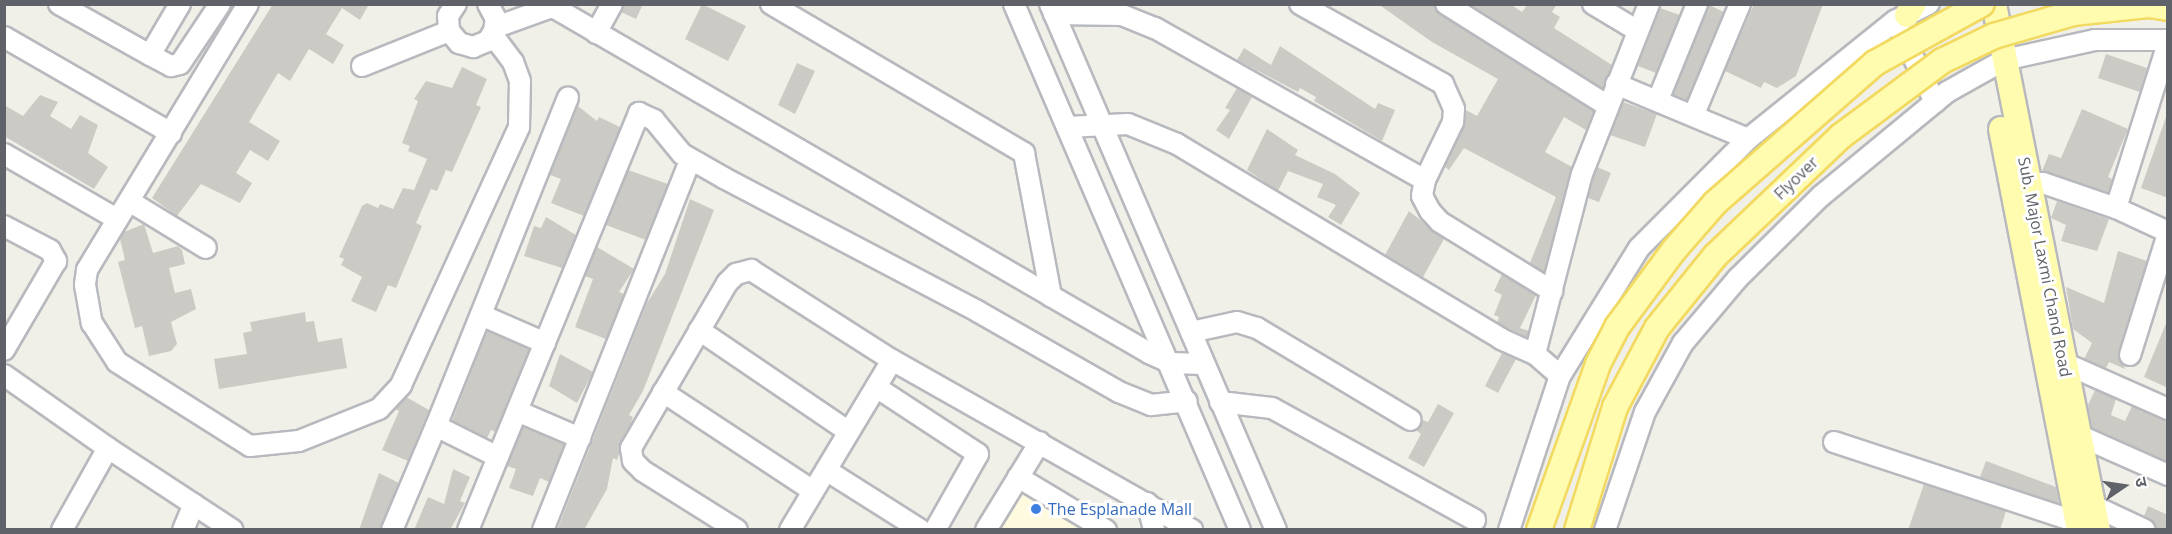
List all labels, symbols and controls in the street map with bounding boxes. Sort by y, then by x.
street label: Flyover [1770,153,1822,203]
street label: Sub. Major Laxmi Chand Road [2014,155,2076,379]
north arrow [2094,456,2154,516]
text: उ [2130,475,2153,489]
place label: The Esplanade Mall [1048,499,1192,519]
marker: The Esplanade Mall [1029,502,1043,516]

